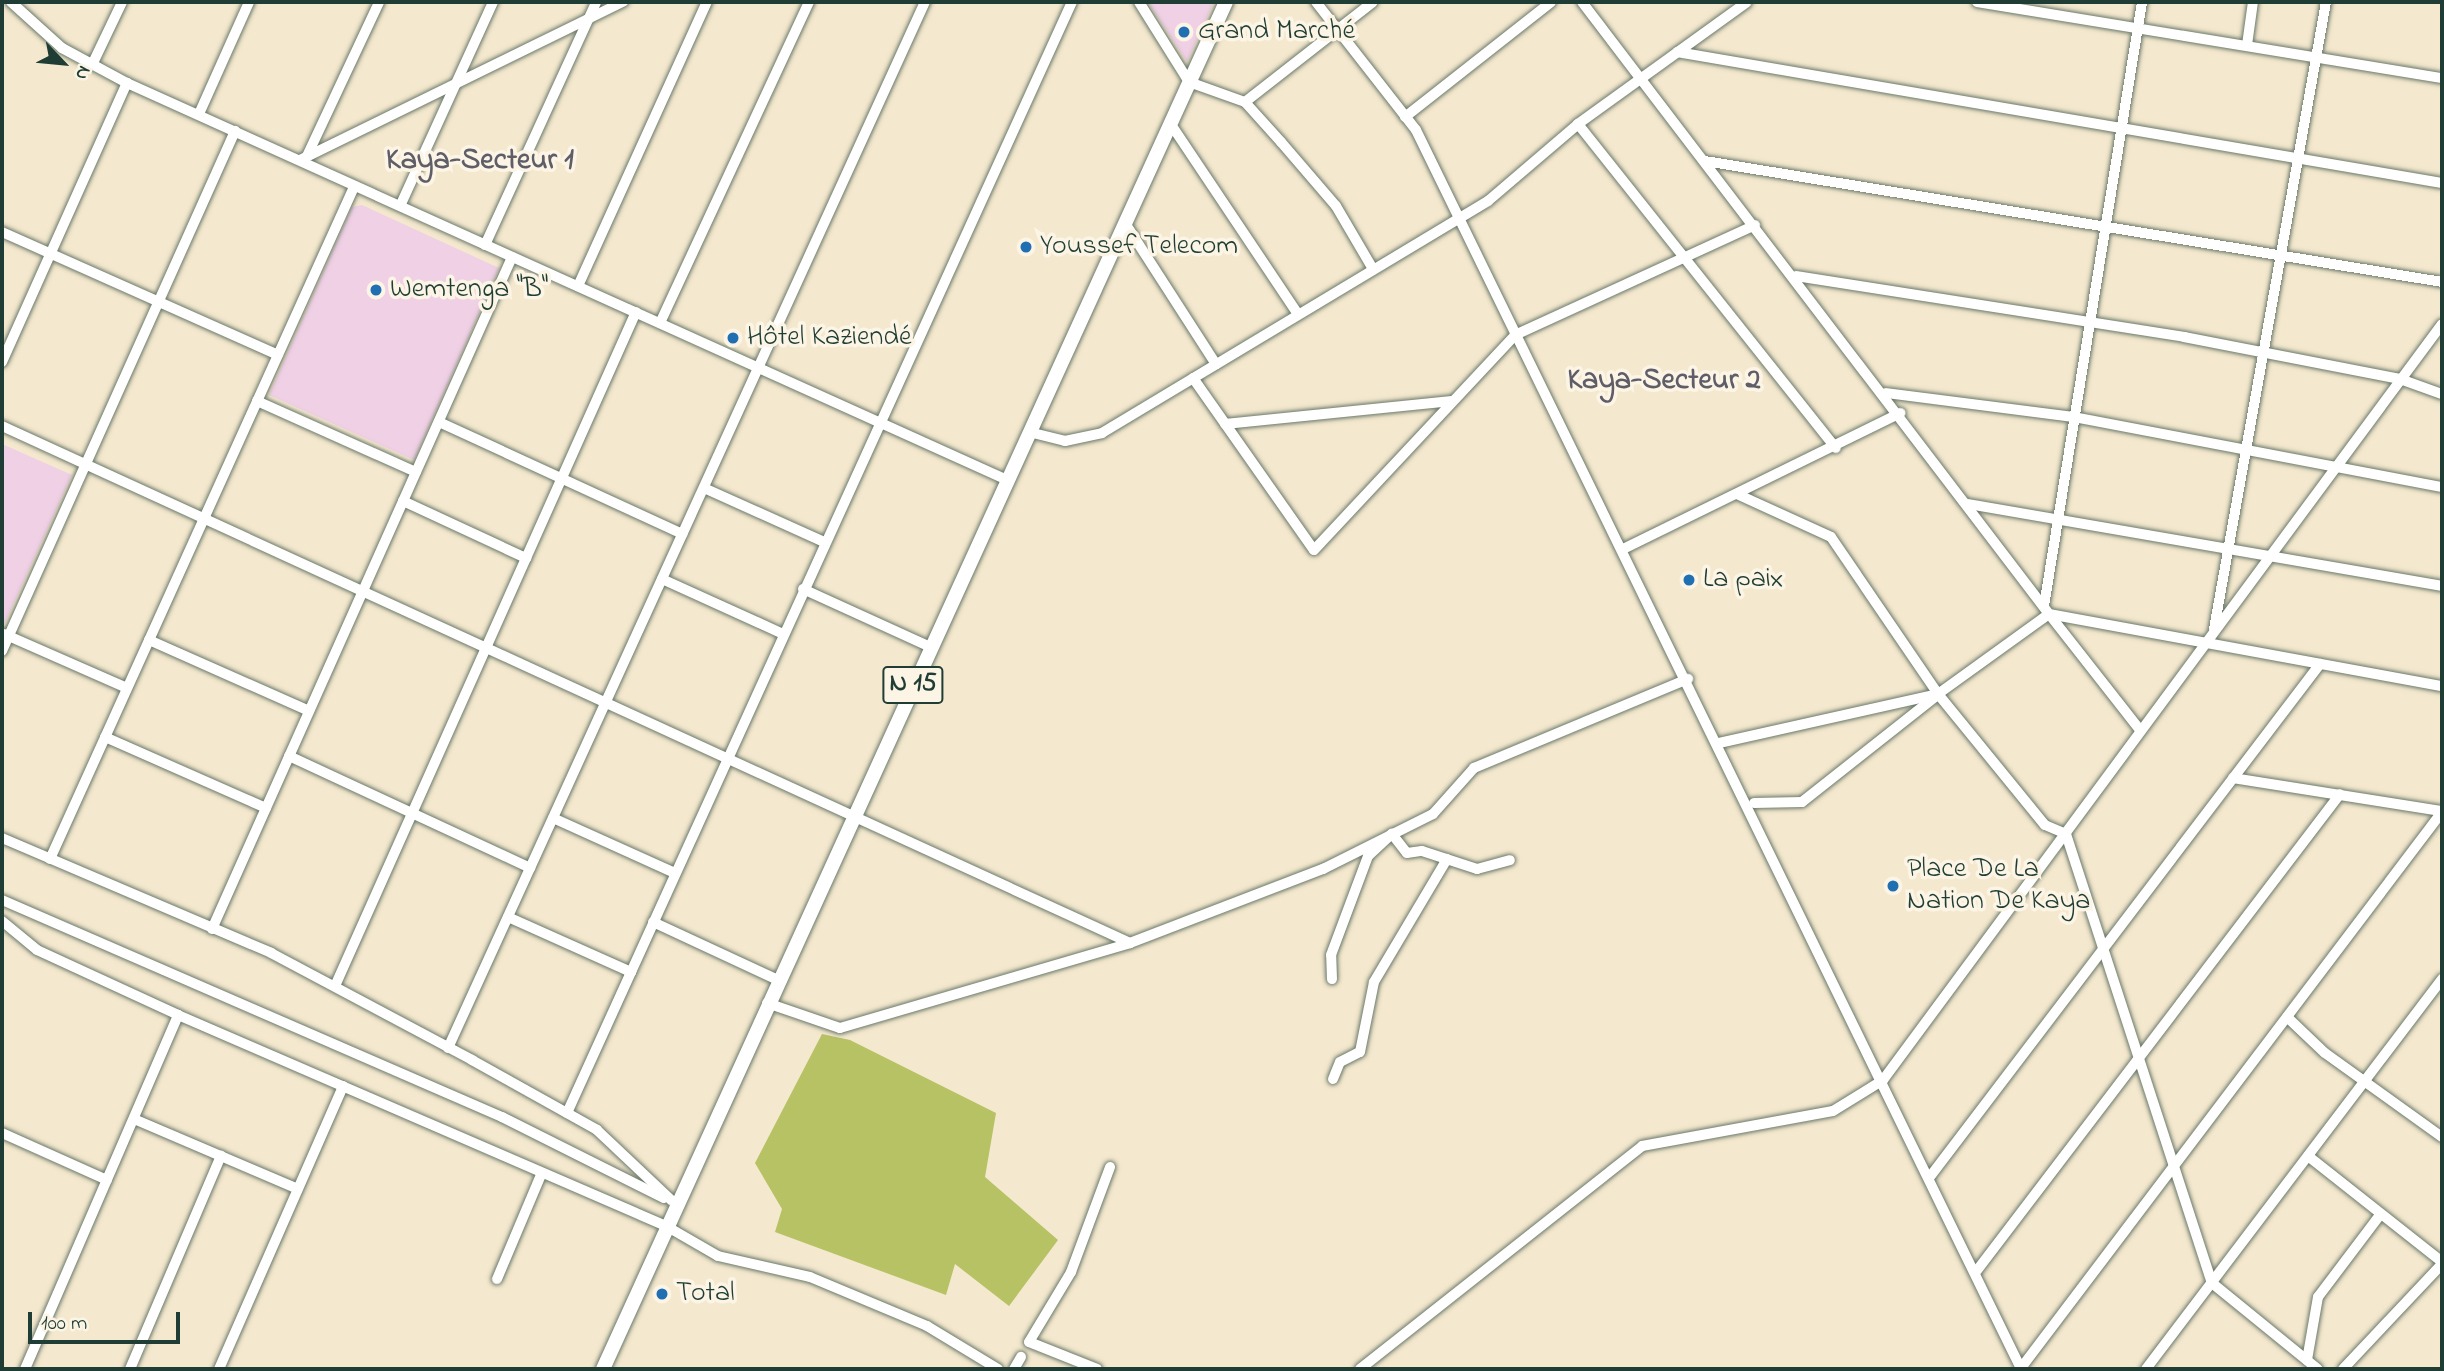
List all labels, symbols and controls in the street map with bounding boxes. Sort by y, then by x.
place label: Grand Marché [1198,15,1355,49]
marker: Grand Marché [1176,24,1192,40]
north arrow [28,28,98,98]
text: N [67,61,97,84]
district label: Kaya-Secteur 1 [386,143,574,179]
place label: Youssef Telecom [1040,230,1238,264]
marker: Youssef Telecom [1018,239,1034,255]
place label: Wemtenga "B" [390,273,548,307]
marker: Wemtenga "B" [368,282,384,298]
place label: Hôtel Kaziendé [747,321,912,355]
marker: Hôtel Kaziendé [725,330,741,346]
district label: Kaya-Secteur 2 [1567,363,1761,399]
place label: La paix [1703,563,1783,597]
marker: La paix [1681,572,1697,588]
road number: N 15 [881,663,944,708]
place label: Place De La Nation De Kaya [1907,853,2090,919]
marker: Place De La Nation De Kaya [1885,878,1901,894]
place label: Total [676,1277,735,1311]
marker: Total [654,1286,670,1302]
scale bar [32,1298,184,1342]
text: 100 m [41,1309,87,1339]

